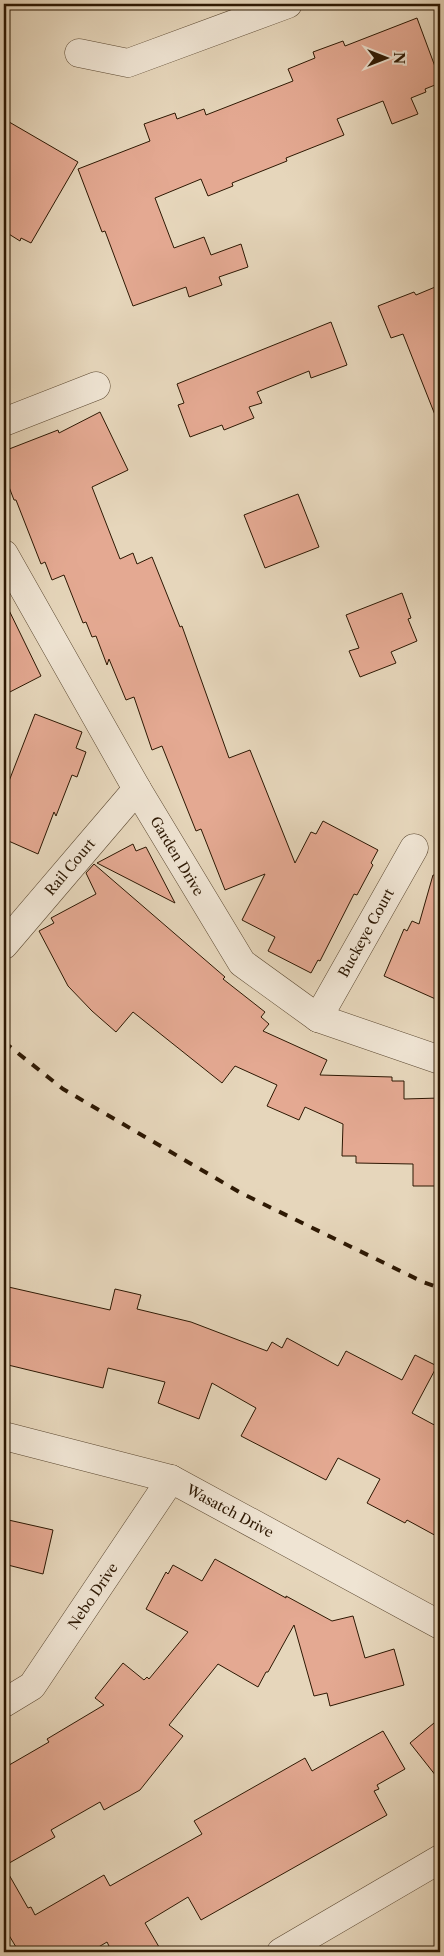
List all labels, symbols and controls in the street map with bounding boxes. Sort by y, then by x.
north arrow [362,32,412,82]
text: N [390,52,408,64]
street label: Garden Drive [146,813,208,899]
street label: Rail Court [41,835,99,899]
street label: Buckeye Court [334,885,398,981]
street label: Wasatch Drive [182,1480,277,1542]
street label: Nebo Drive [64,1559,122,1633]

